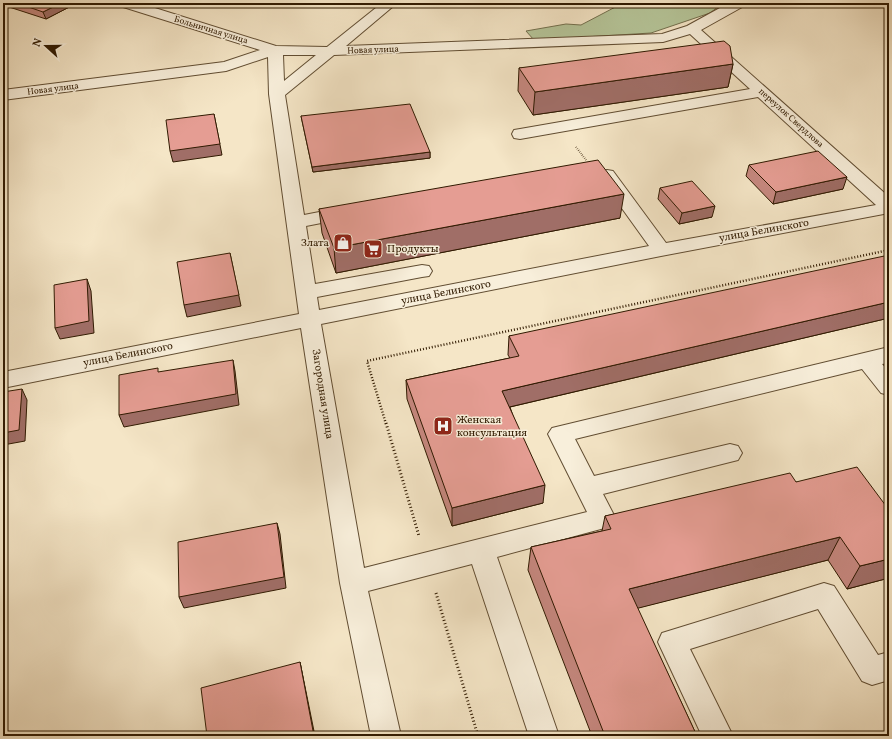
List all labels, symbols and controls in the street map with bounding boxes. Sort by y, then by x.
street label: Больничная улица [172,13,250,48]
north arrow [26,26,66,66]
text: N [30,37,46,49]
street label: Новая улица [347,43,400,57]
street label: Новая улица [26,79,80,99]
street label: переулок Свердлова [756,85,827,151]
street label: улица Белинского [718,216,810,246]
shop icon: Злата [332,232,354,254]
place label: Злата [301,236,330,251]
supermarket icon: Продукты [362,238,384,260]
place label: Продукты [387,242,439,257]
street label: улица Белинского [400,277,492,309]
street label: улица Белинского [82,339,174,371]
street label: Загородная улица [307,348,337,441]
place label: Женская консультация [457,413,527,441]
hospital icon: Женская консультация [432,415,454,437]

